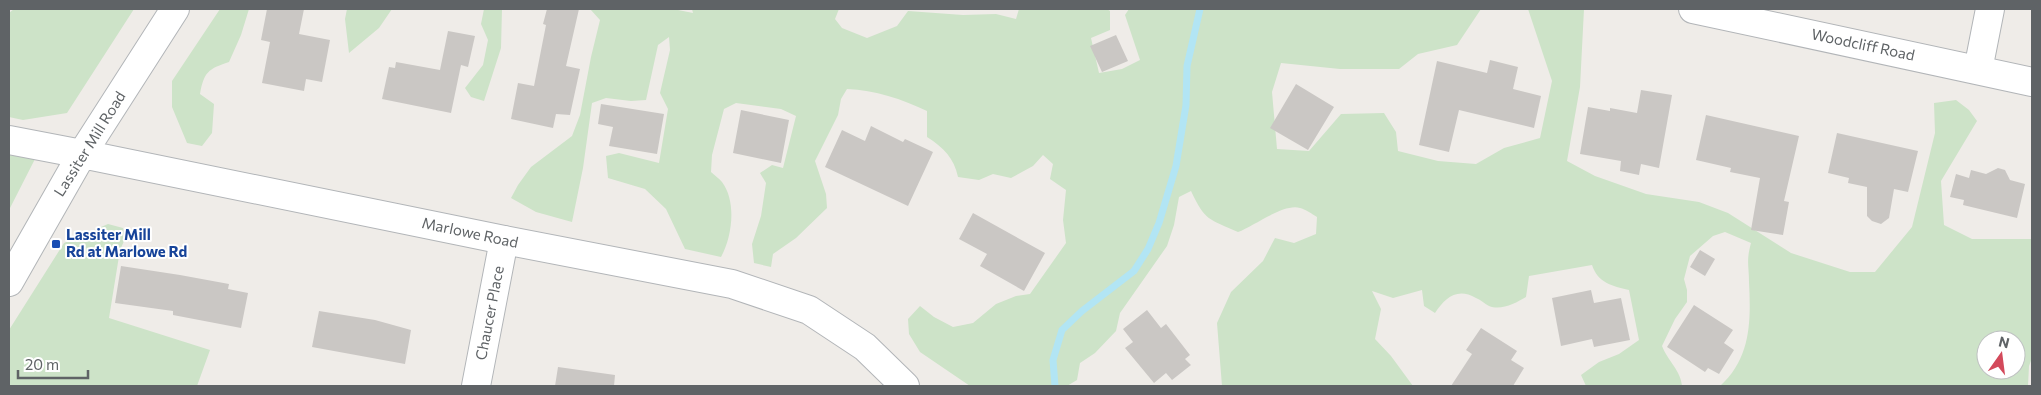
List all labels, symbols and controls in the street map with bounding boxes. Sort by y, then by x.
street label: Woodcliff Road [1810,24,1917,64]
street label: Lassiter Mill Road [50,88,129,199]
street label: Marlowe Road [420,213,520,251]
place label: Lassiter Mill Rd at Marlowe Rd [66,225,187,260]
marker: Lassiter Mill Rd at Marlowe Rd [50,238,62,250]
street label: Chaucer Place [471,264,507,361]
north arrow [1976,330,2026,380]
text: N [1997,332,2011,351]
scale bar [18,348,88,380]
text: 20 m [25,355,59,373]

